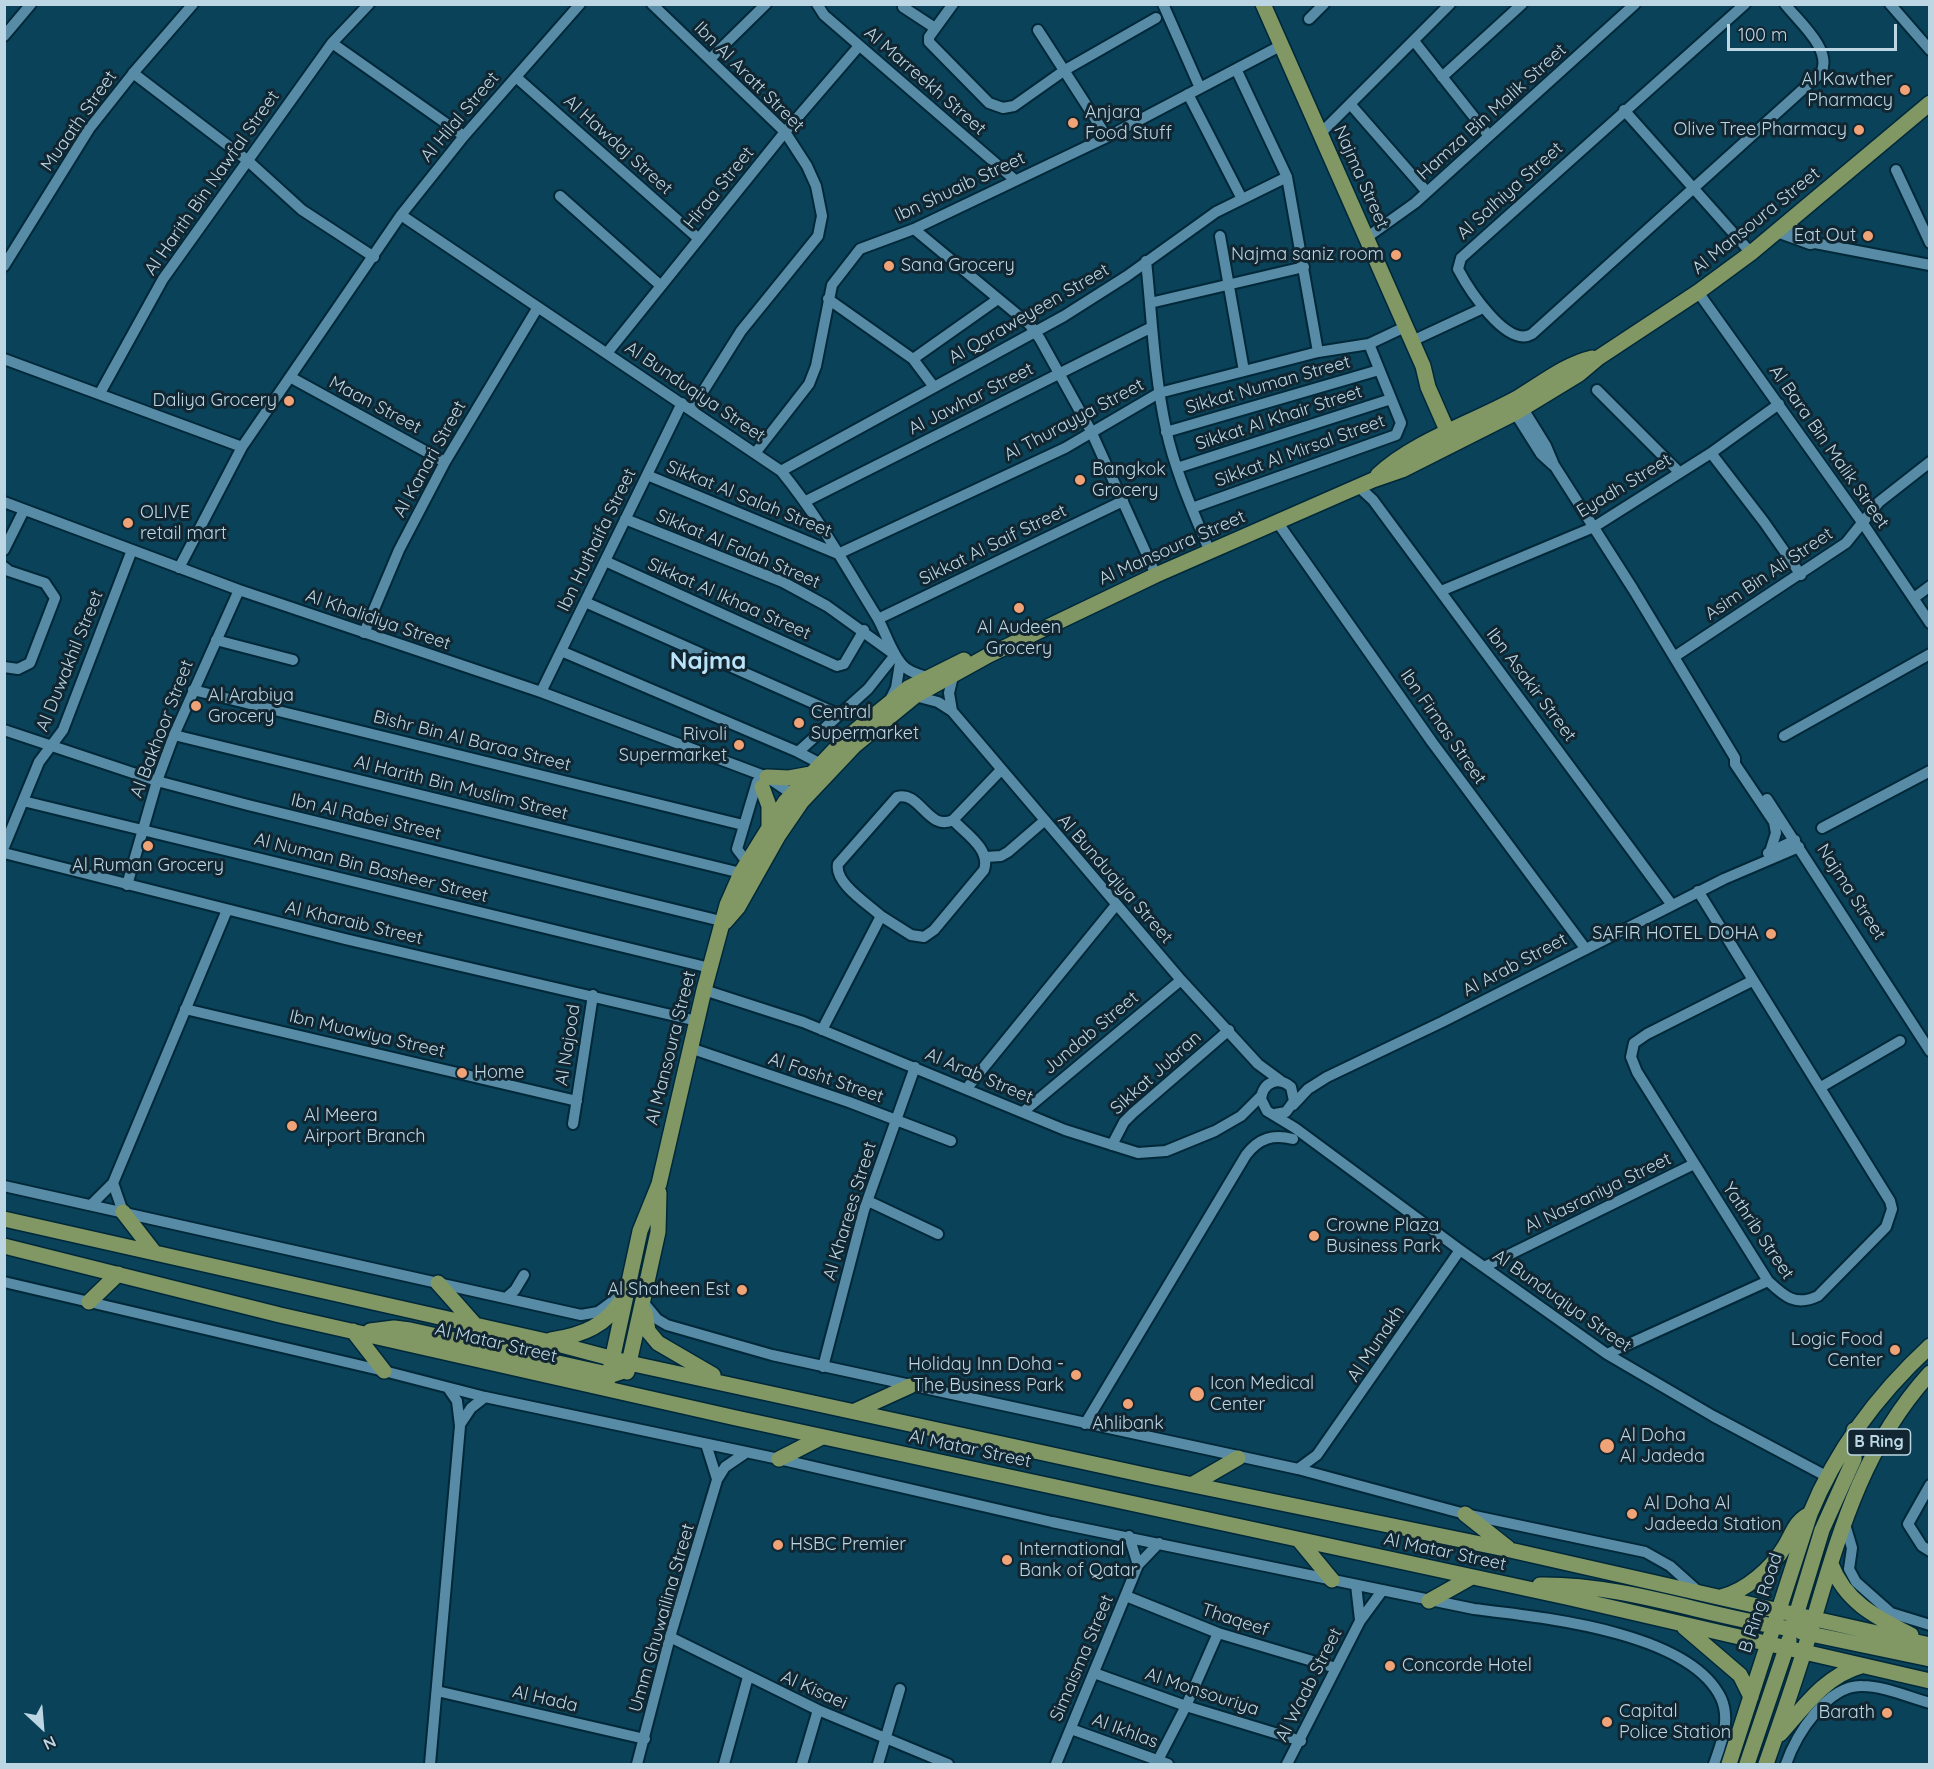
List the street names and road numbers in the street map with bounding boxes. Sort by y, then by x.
street label: Ibn Al Aratt Street [689,17,809,137]
street label: Al Marreekh Street [860,22,990,140]
street label: Hamza Bin Malik Street [1413,39,1571,185]
street label: Muaath Street [36,67,122,175]
street label: Al Hilal Street [416,68,504,166]
street label: Al Harith Bin Nawfal Street [140,86,284,280]
street label: Al Hawdaj Street [559,91,677,199]
street label: Najma Street [1329,122,1393,232]
street label: Al Salhiya Street [1453,138,1567,244]
street label: Hiraa Street [679,142,759,234]
street label: Ibn Shuaib Street [892,147,1028,227]
street label: Al Mansoura Street [1688,163,1824,279]
street label: Al Qaraweyeen Street [945,259,1113,369]
street label: Al Bunduqiya Street [621,337,769,447]
street label: Sikkat Numan Street [1183,351,1353,419]
street label: Al Jawhar Street [905,358,1037,440]
street label: Al Bara Bin Malik Street [1764,361,1894,533]
street label: Maan Street [325,372,425,438]
street label: Al Thurayya Street [1000,374,1148,466]
street label: Sikkat Al Khair Street [1193,381,1365,455]
street label: Al Kanari Street [389,397,471,521]
street label: Sikkat Al Mirsal Street [1212,410,1388,492]
street label: Eyadh Street [1573,449,1675,523]
street label: Sikkat Al Salah Street [663,456,835,542]
street label: Ibn Huthaifa Street [553,465,641,615]
street label: Sikkat Al Saif Street [916,500,1070,590]
street label: Sikkat Al Falah Street [653,505,823,593]
street label: Al Mansoura Street [1095,506,1249,590]
street label: Asim Bin Ali Street [1701,523,1837,625]
street label: Sikkat Al Ikhaa Street [644,553,814,645]
street label: Al Khalidiya Street [303,585,453,655]
street label: Al Duwakhil Street [32,587,108,735]
street label: Ibn Asakir Street [1481,624,1581,746]
street label: Al Bakhoor Street [126,657,198,801]
street label: Ibn Firnas Street [1395,665,1491,789]
street label: Bishr Bin Al Baraa Street [371,706,573,776]
street label: Al Harith Bin Muslim Street [352,751,570,825]
street label: Ibn Al Rabei Street [289,789,443,845]
street label: Al Bunduqiya Street [1053,810,1177,948]
street label: Al Numan Bin Basheer Street [252,828,490,908]
street label: Najma Street [1812,840,1890,944]
street label: Al Kharaib Street [283,897,425,949]
street label: Al Arab Street [1459,928,1571,1002]
street label: Al Mansoura Street [641,969,701,1127]
street label: Jundab Street [1039,987,1143,1079]
street label: Al Najood [551,1003,585,1087]
street label: Ibn Muawiya Street [287,1006,447,1062]
street label: Sikkat Jubran [1106,1027,1206,1119]
street label: Al Arab Street [922,1044,1036,1108]
street label: Al Fasht Street [766,1048,886,1108]
street label: Al Kharees Street [819,1139,881,1283]
street label: Al Nasraniya Street [1521,1148,1675,1238]
street label: Yathrib Street [1718,1178,1798,1284]
street label: Al Bunduqiya Street [1488,1245,1636,1357]
street label: Al Munakh [1343,1302,1409,1386]
street label: Al Matar Street [433,1318,559,1368]
street label: Al Matar Street [907,1425,1033,1473]
road number: B Ring [1848,1429,1910,1455]
street label: Umm Ghuwailina Street [625,1521,699,1715]
street label: Al Matar Street [1382,1528,1508,1576]
street label: B Ring Road [1735,1550,1787,1656]
street label: Simaisma Street [1046,1592,1118,1724]
street label: Thaqeef [1199,1599,1271,1641]
street label: Al Waab Street [1271,1624,1347,1746]
street label: Al Monsouriya [1142,1663,1262,1721]
street label: Al Kisaei [778,1666,850,1714]
street label: Al Hada [510,1681,580,1717]
street label: Al Ikhlas [1089,1709,1161,1753]

